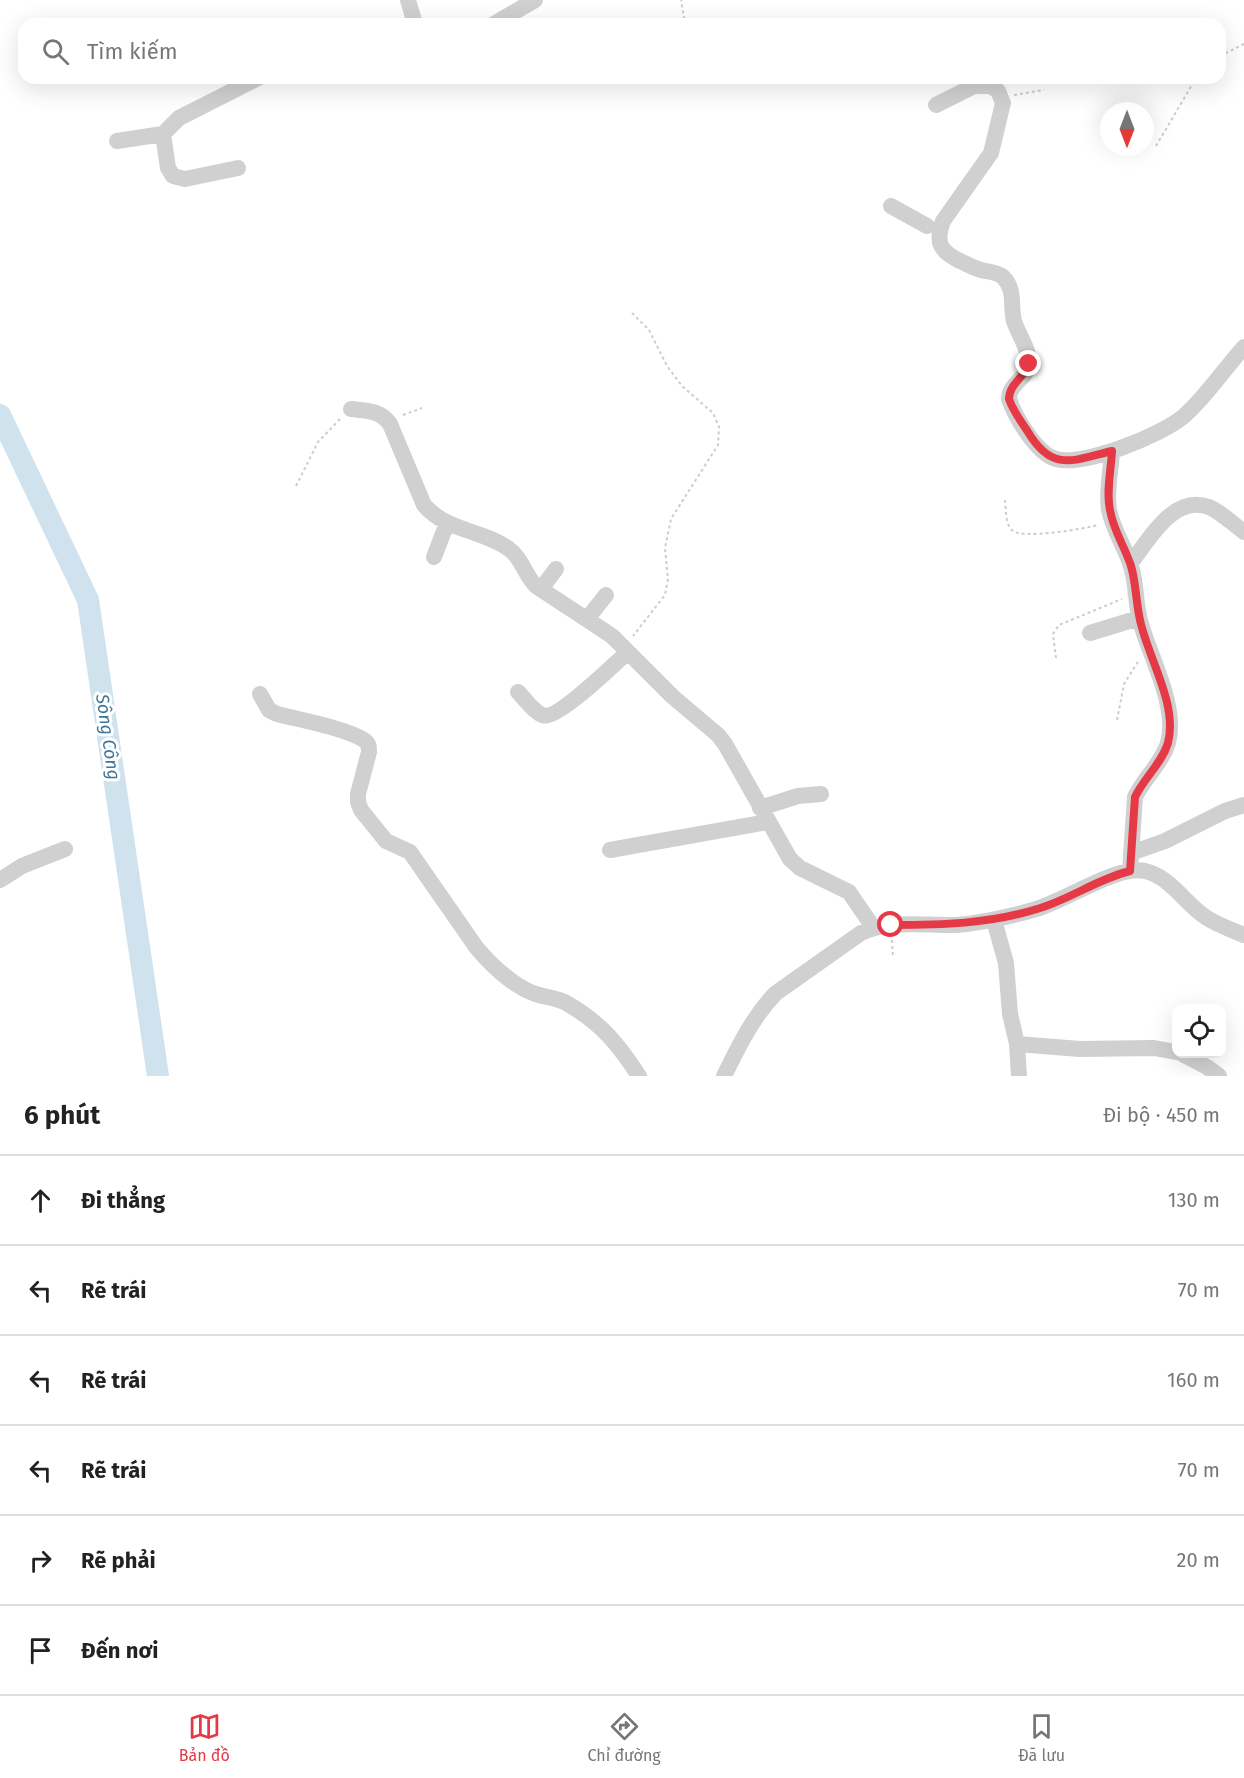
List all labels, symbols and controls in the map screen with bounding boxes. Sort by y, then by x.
search box [18,18,1226,84]
icon: search [39,35,72,68]
text: Tìm kiếm [87,38,178,65]
north arrow [1100,102,1154,156]
route end [1015,350,1041,376]
water label: Sông Công [91,692,125,781]
route start [877,911,903,937]
map controls [1172,1004,1226,1058]
button: locate [1172,1004,1226,1058]
text: 6 phút [24,1100,100,1131]
text: Đi bộ · 450 m [1103,1103,1220,1127]
icon: ahead [24,1184,57,1217]
text: Đi thẳng [81,1187,165,1214]
text: 130 m [1168,1188,1220,1212]
icon: left [24,1274,57,1307]
text: Rẽ trái [81,1277,146,1304]
text: 70 m [1178,1278,1220,1302]
icon: left [24,1364,57,1397]
text: Rẽ trái [81,1367,146,1394]
text: 160 m [1167,1368,1220,1392]
icon: left [24,1454,57,1487]
text: Rẽ trái [81,1457,146,1484]
text: 70 m [1178,1458,1220,1482]
icon: right [24,1544,57,1577]
text: Rẽ phải [81,1547,156,1574]
text: 20 m [1177,1548,1220,1572]
icon: arrive [24,1634,57,1667]
text: Đến nơi [81,1637,158,1664]
tab: Bản đồ [179,1710,230,1765]
tab: Chỉ đường [588,1710,661,1765]
tab: Đã lưu [1018,1710,1065,1765]

